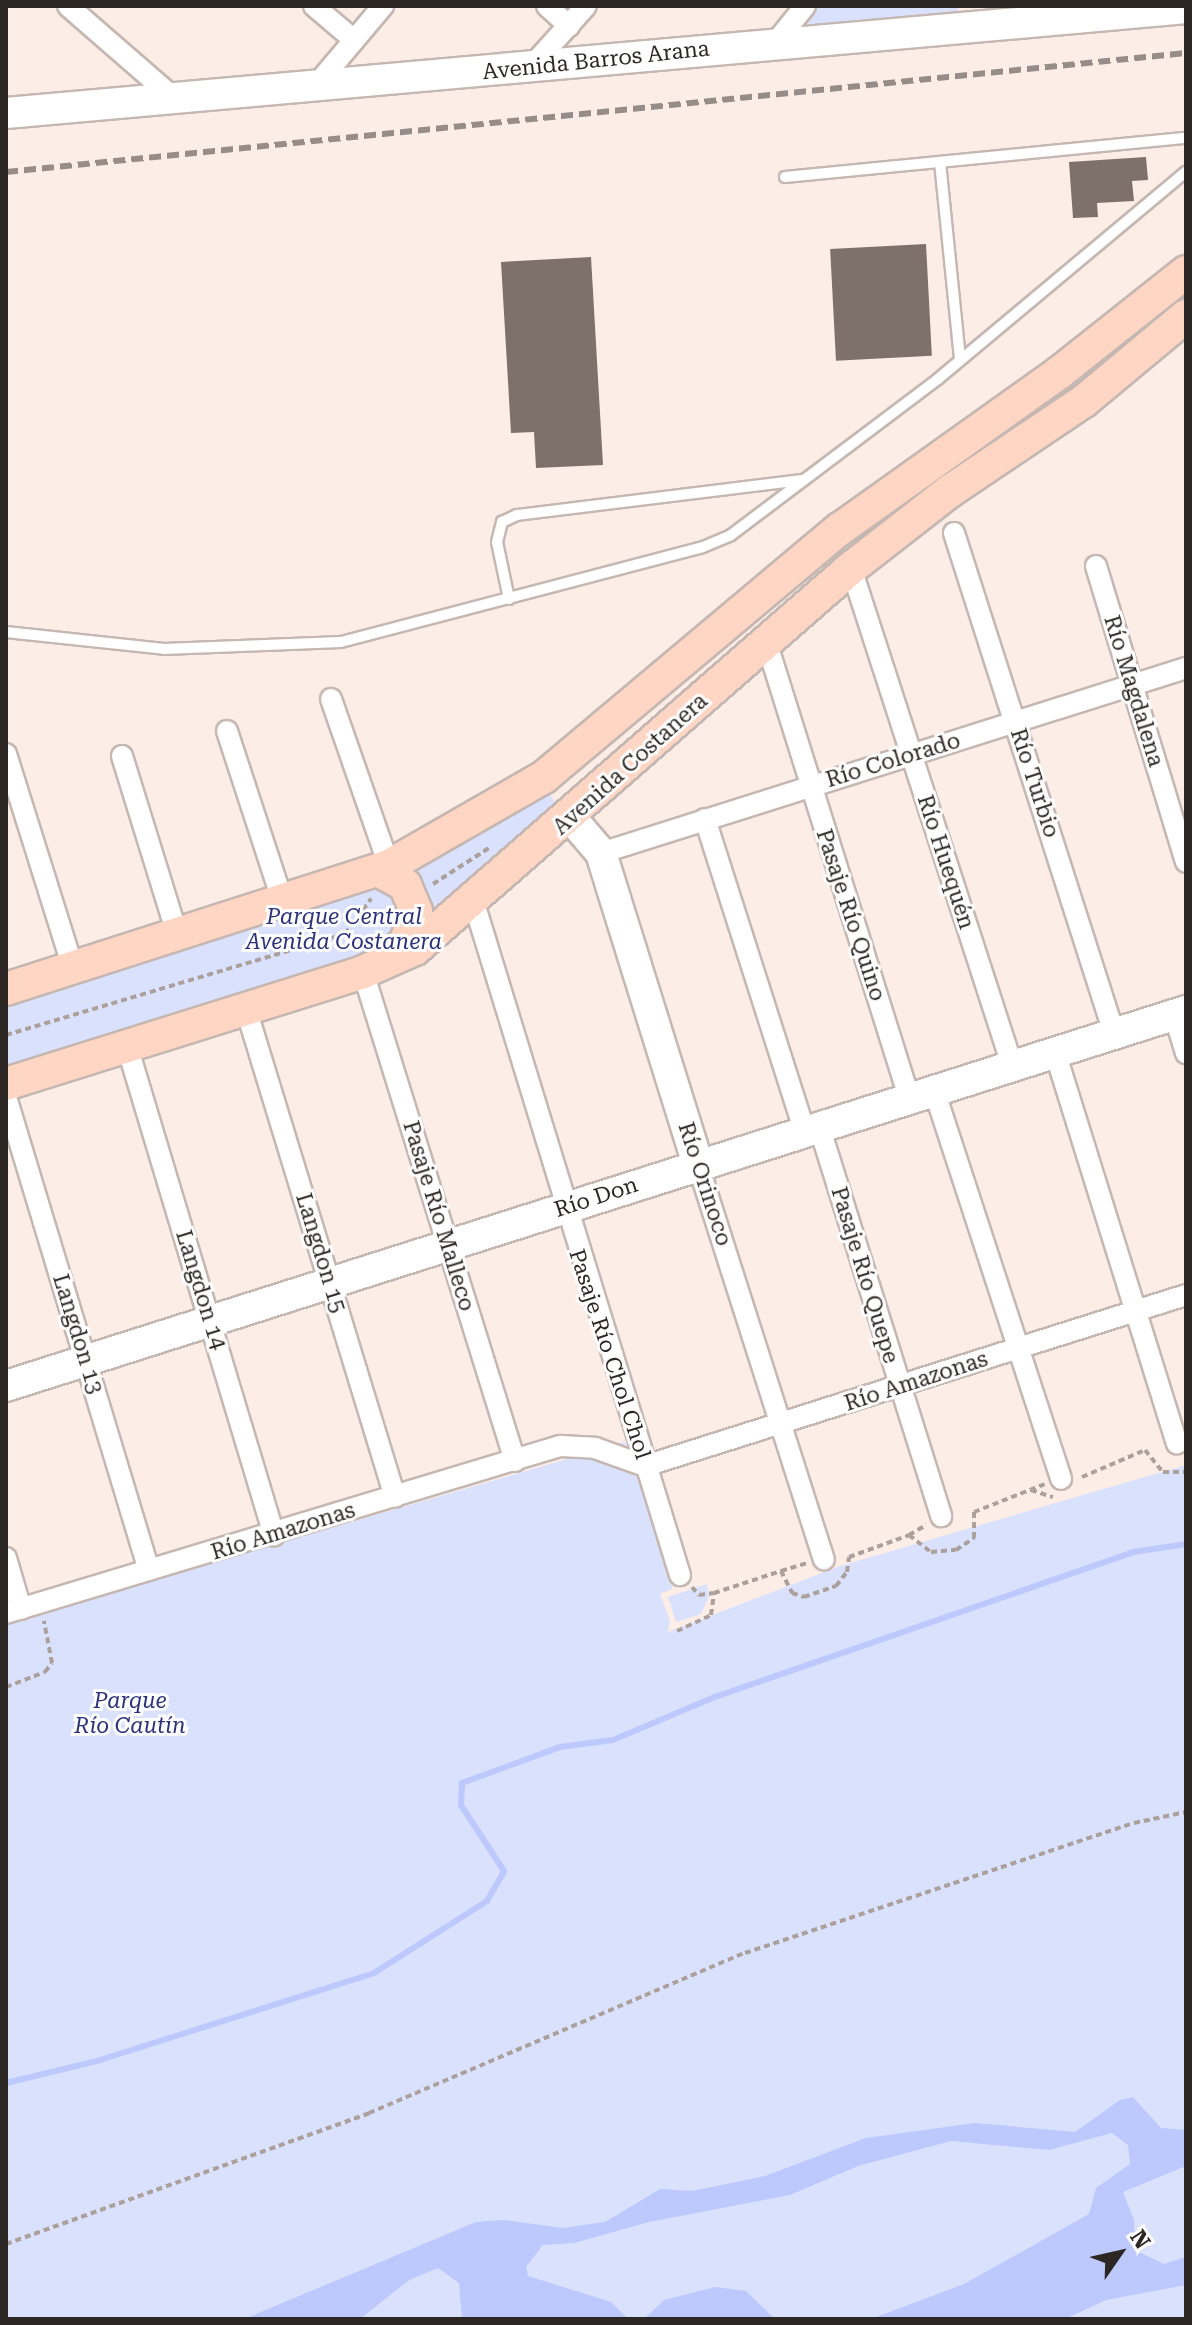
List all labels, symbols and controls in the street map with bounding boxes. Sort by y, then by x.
street label: Avenida Barros Arana [481,35,711,85]
street label: Río Magdalena [1098,612,1170,770]
street label: Avenida Costanera [547,688,713,840]
street label: Río Turbio [1005,725,1065,841]
street label: Río Colorado [823,727,963,793]
street label: Río Huequén [912,792,980,932]
street label: Pasaje Río Quino [811,826,891,1004]
park label: Parque Central Avenida Costanera [246,903,442,954]
street label: Pasaje Río Malleco [397,1118,481,1314]
street label: Río Orinoco [673,1119,737,1249]
street label: Río Don [551,1171,641,1223]
street label: Pasaje Río Quepe [826,1184,904,1366]
street label: Langdon 15 [290,1190,352,1316]
street label: Langdon 14 [170,1227,232,1353]
street label: Pasaje Río Chol Chol [564,1246,656,1462]
street label: Langdon 13 [47,1271,109,1397]
street label: Río Amazonas [841,1345,991,1417]
street label: Río Amazonas [208,1497,358,1565]
park label: Parque Río Cautín [74,1687,186,1738]
north arrow [1080,2213,1160,2293]
text: N [1125,2225,1155,2253]

